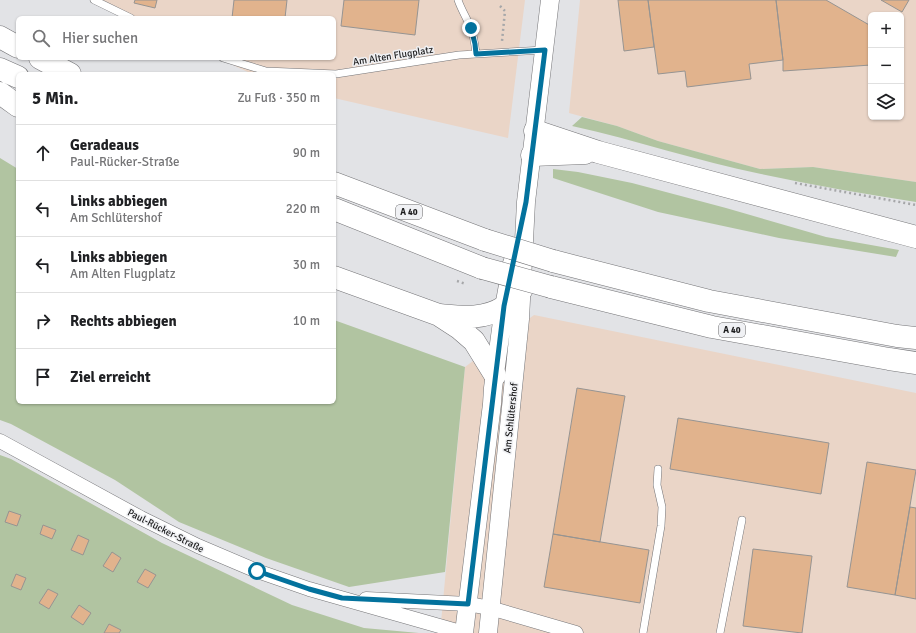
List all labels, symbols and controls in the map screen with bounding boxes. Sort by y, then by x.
map controls [868,12,904,120]
button: + [868,12,904,48]
search box [16,16,336,60]
route end [462,19,480,37]
icon: search [30,27,52,49]
text: Hier suchen [62,29,138,47]
street label: Am Alten Flugplatz [352,44,435,68]
button: − [868,48,904,84]
button: layers [868,84,904,120]
text: 5 Min. [32,88,78,109]
text: Zu Fuß · 350 m [237,90,320,106]
text: Geradeaus [70,136,139,154]
icon: ahead [32,142,54,164]
text: 90 m [293,145,320,161]
text: Paul-Rücker-Straße [70,154,180,170]
text: Links abbiegen [70,192,167,210]
icon: left [32,198,54,220]
text: 220 m [286,201,320,217]
road number: A 40 [396,205,422,219]
text: Am Schlütershof [70,210,162,226]
text: Links abbiegen [70,248,167,266]
icon: left [32,254,54,276]
text: 30 m [293,257,320,273]
text: Am Alten Flugplatz [70,266,176,282]
icon: right [32,310,54,332]
text: Rechts abbiegen [70,312,177,330]
text: 10 m [293,313,320,329]
road number: A 40 [719,323,745,337]
icon: arrive [32,366,54,388]
text: Ziel erreicht [70,368,151,386]
street label: Am Schlütershof [501,382,521,454]
street label: Paul-Rücker-Straße [125,506,206,555]
route start [248,562,266,580]

